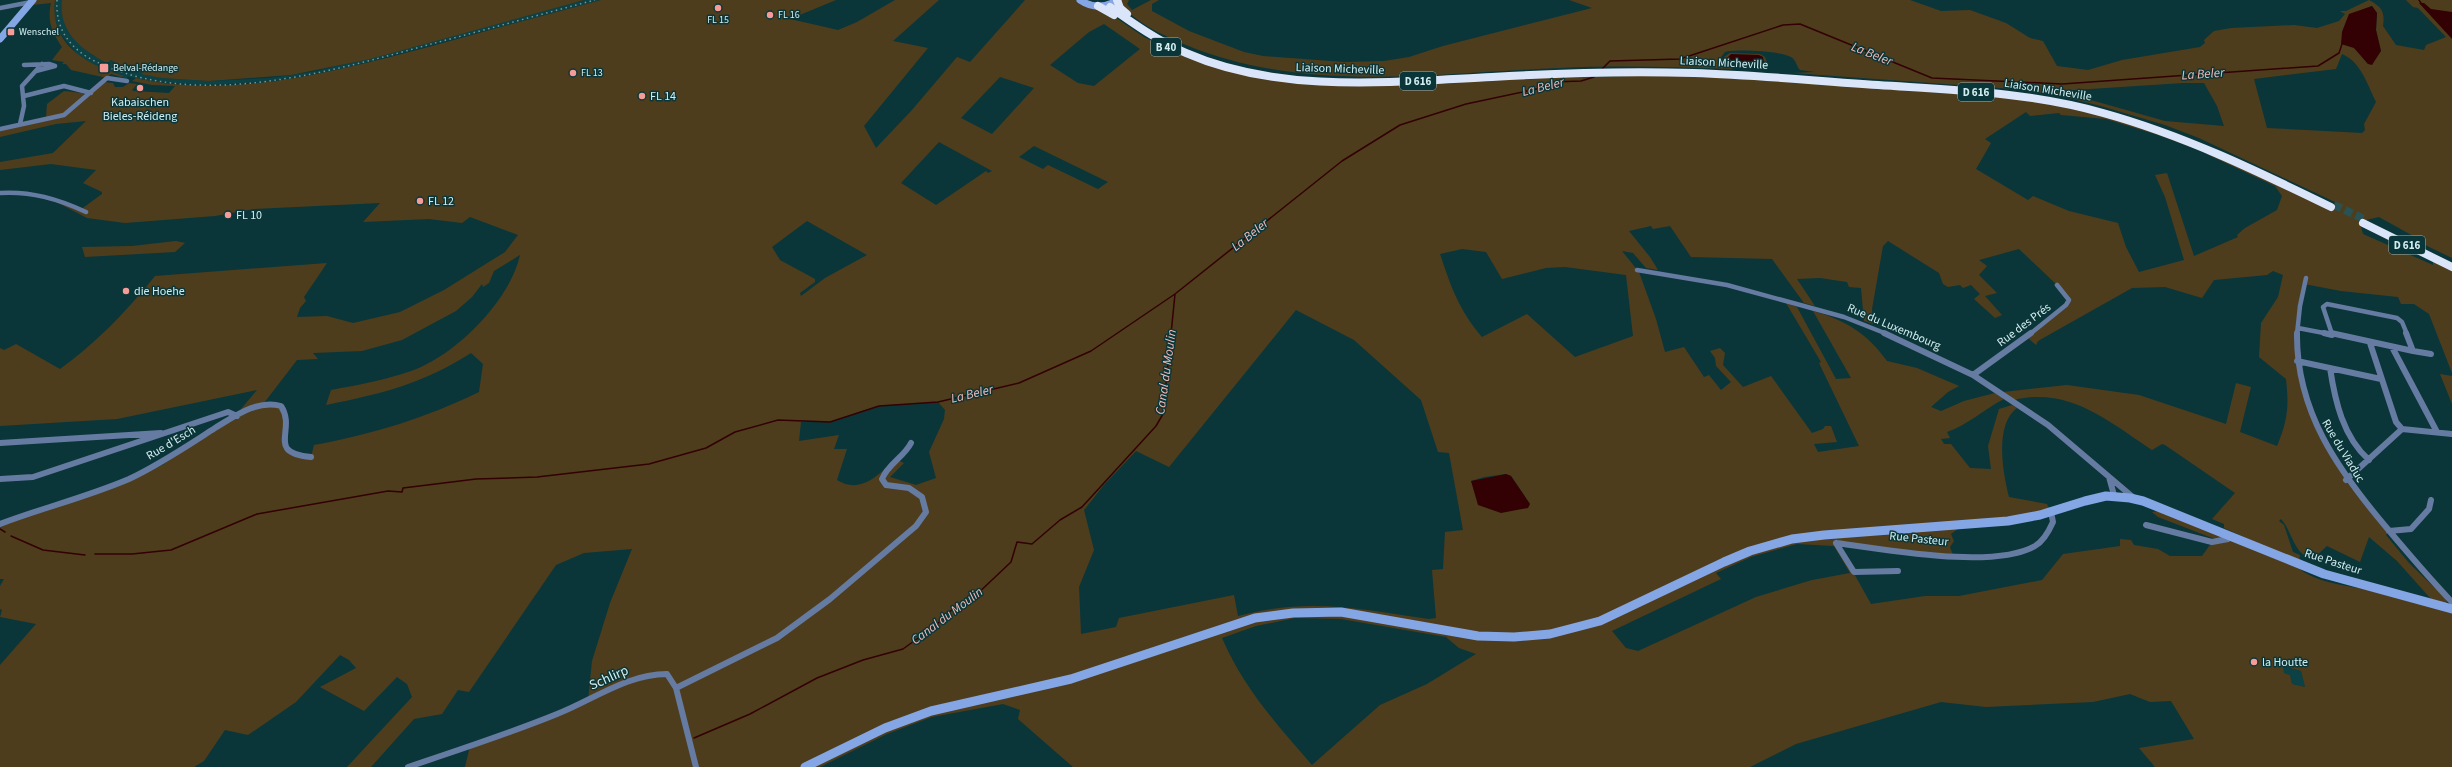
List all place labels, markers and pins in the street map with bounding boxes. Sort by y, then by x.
marker: FL 15 [713,3,723,13]
place label: FL 16 [778,8,800,22]
marker: FL 16 [765,10,775,20]
place label: FL 15 [707,13,729,27]
place label: Wenschel [19,25,59,39]
marker: Wenschel [6,27,16,37]
place label: Belval-Rédange [113,61,178,75]
marker: Belval-Rédange [98,62,110,74]
place label: FL 13 [581,66,603,80]
marker: FL 13 [568,68,578,78]
marker: Kabaischen Bieles-Réideng [135,83,145,93]
place label: FL 14 [650,88,676,105]
marker: FL 14 [637,91,647,101]
place label: Kabaischen Bieles-Réideng [103,94,177,125]
place label: FL 12 [428,193,454,210]
marker: FL 12 [415,196,425,206]
place label: FL 10 [236,207,262,224]
marker: FL 10 [223,210,233,220]
place label: die Hoehe [134,283,185,300]
marker: die Hoehe [121,286,131,296]
place label: la Houtte [2262,654,2308,671]
marker: la Houtte [2249,657,2259,667]

